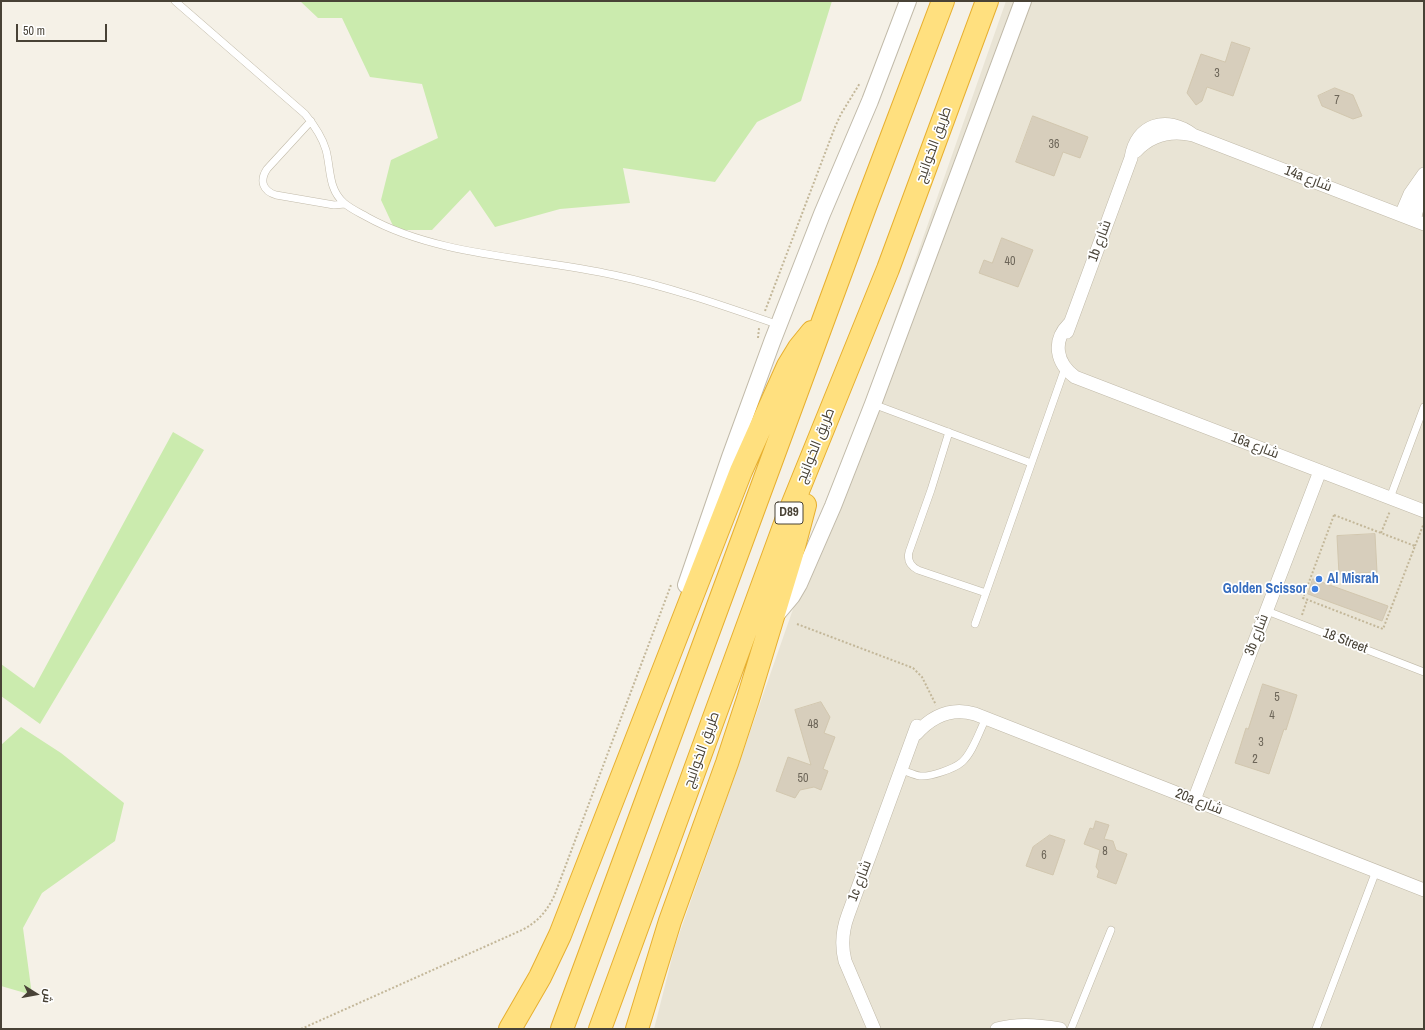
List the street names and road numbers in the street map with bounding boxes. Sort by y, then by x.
street label: طريق الخوانيج [912,105,956,185]
street label: 14a شارع [1282,162,1334,196]
street label: 1b شارع [1085,218,1115,264]
street label: طريق الخوانيج [793,406,839,486]
street label: 16a شارع [1229,429,1281,463]
road number: D89 [775,502,803,524]
street label: 3b شارع [1241,612,1273,658]
street label: 18 Street [1320,625,1370,657]
street label: طريق الخوانيج [680,710,724,790]
street label: 20a شارع [1173,785,1225,819]
street label: 1c شارع [845,858,875,904]

